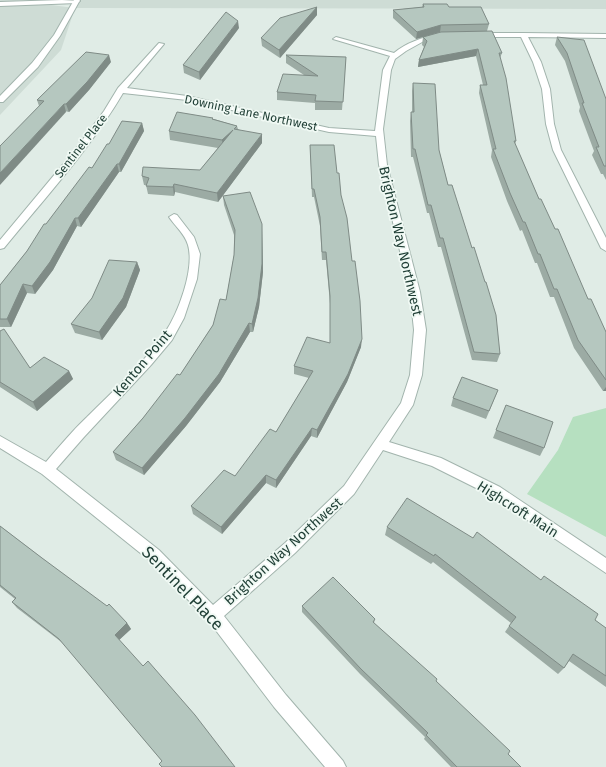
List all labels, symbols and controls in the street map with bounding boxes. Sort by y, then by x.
street label: Downing Lane Northwest [183,92,319,134]
street label: Sentinel Place [52,111,110,181]
street label: Brighton Way Northwest [375,165,426,319]
street label: Kenton Point [110,326,176,400]
street label: Highcroft Main [474,478,562,541]
street label: Brighton Way Northwest [221,493,347,609]
street label: Sentinel Place [137,542,228,635]

